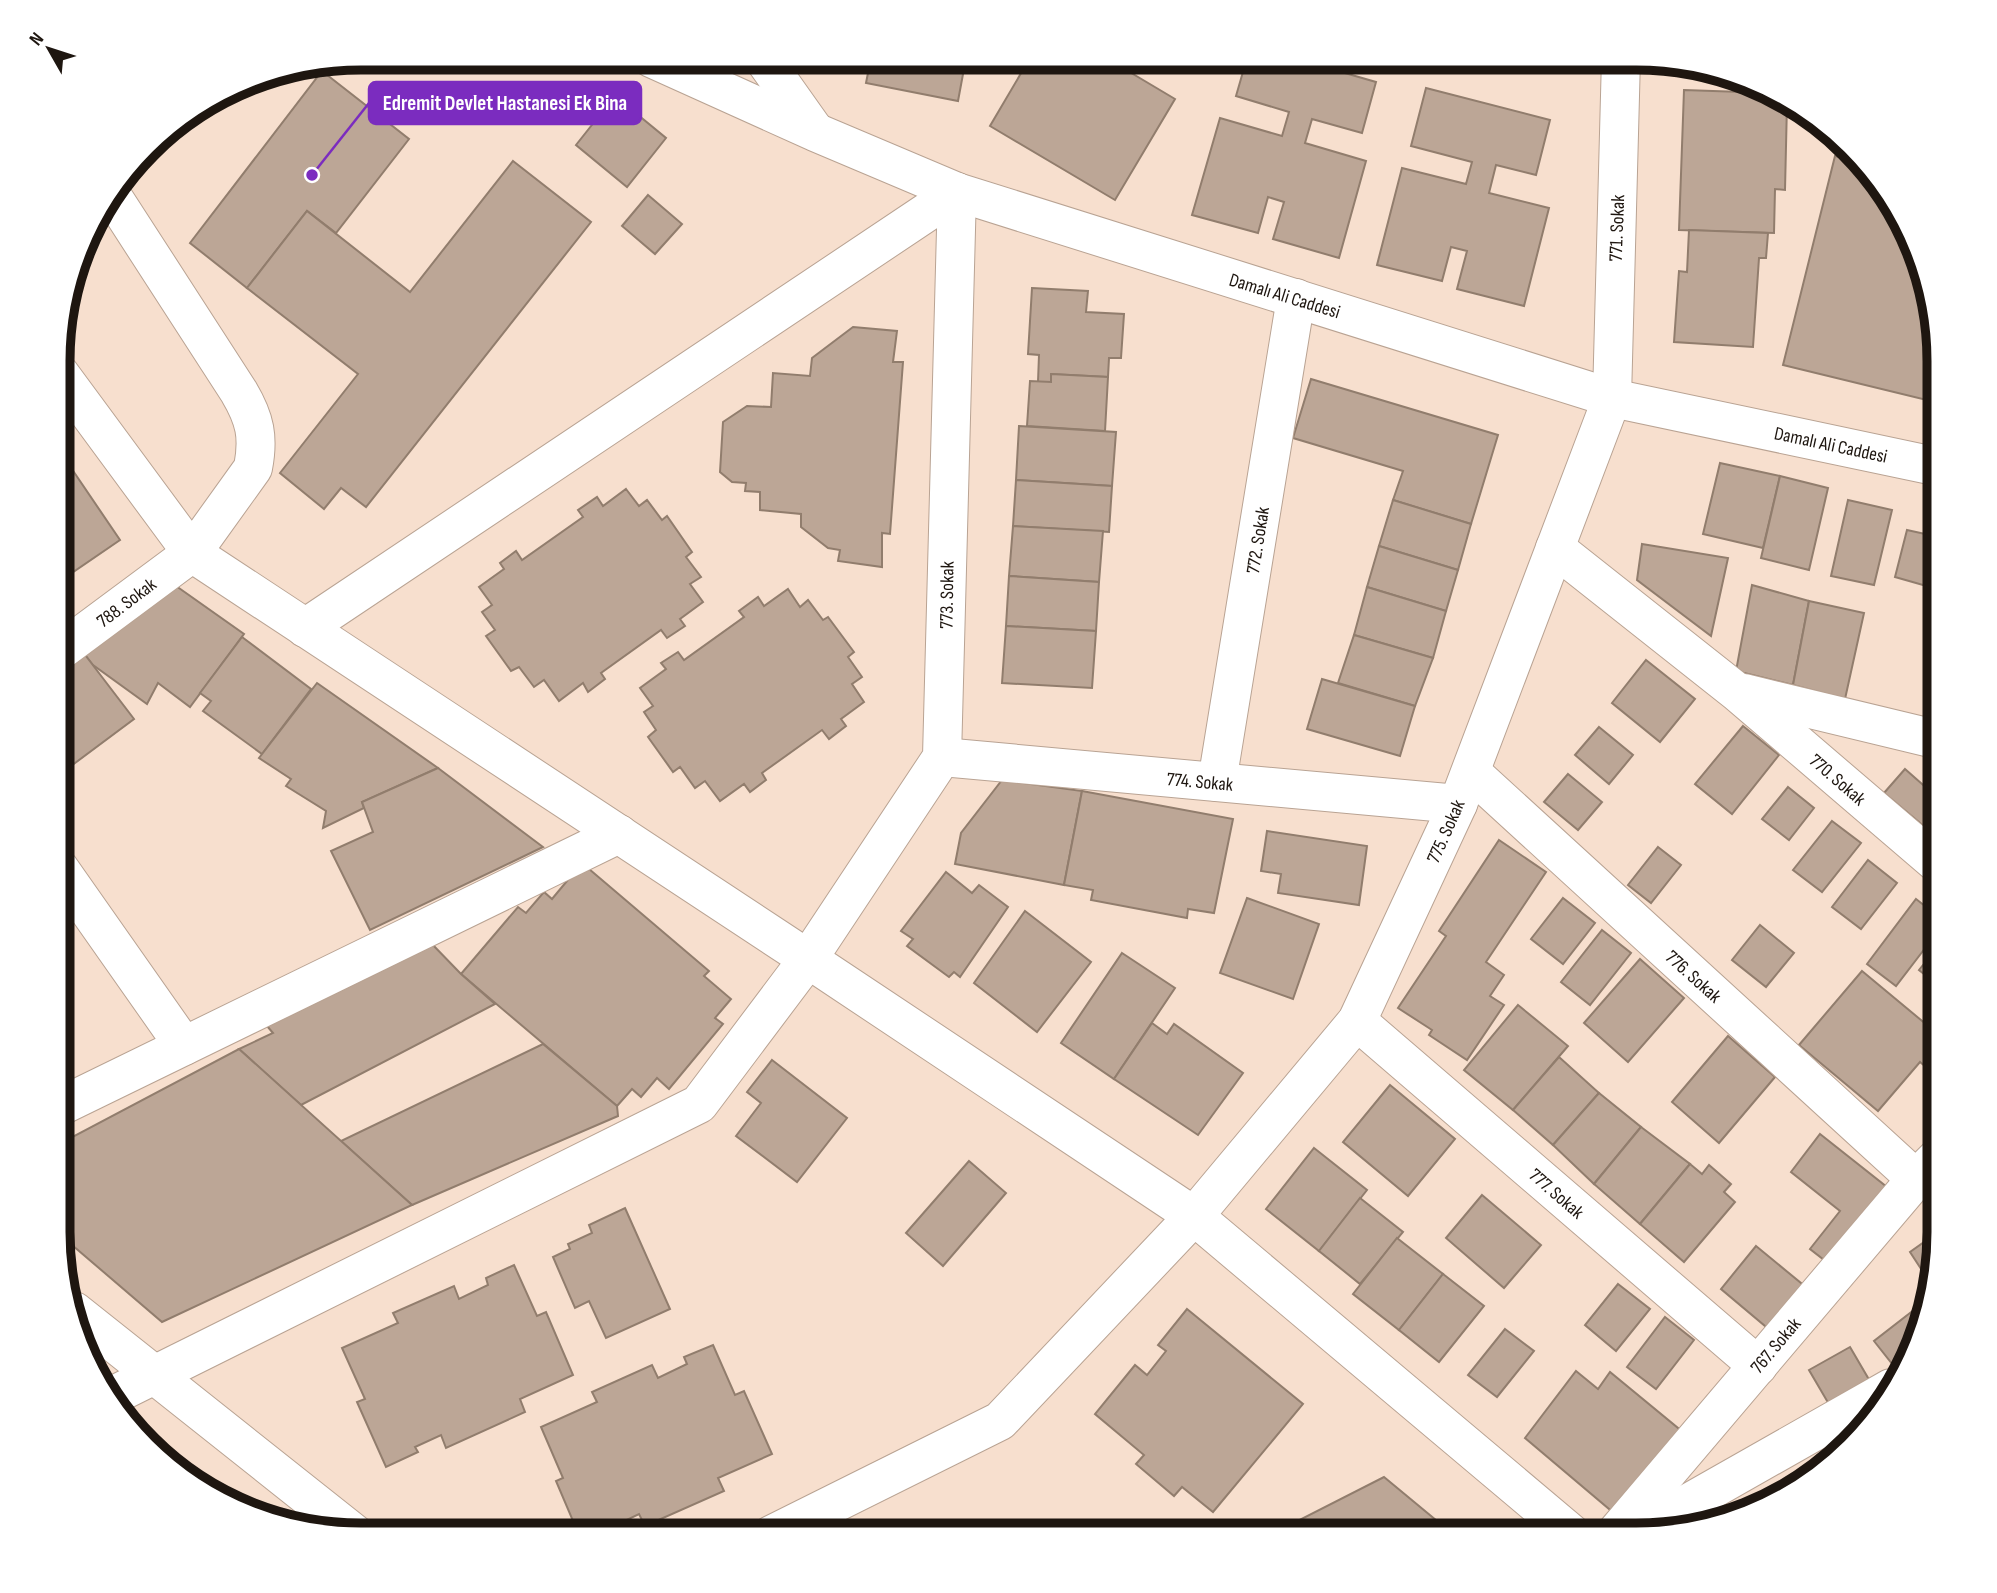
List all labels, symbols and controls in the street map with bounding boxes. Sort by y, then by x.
north arrow [14,14,84,84]
text: N [25,28,49,50]
callout: Edremit Devlet Hastanesi Ek Bina [369,82,641,124]
text: Edremit Devlet Hastanesi Ek Bina [383,91,627,116]
street label: 771. Sokak [1605,193,1630,262]
street label: Damalı Ali Caddesi [1226,269,1343,324]
street label: Damalı Ali Caddesi [1772,422,1889,469]
street label: 772. Sokak [1242,504,1275,575]
street label: 773. Sokak [935,560,960,629]
street label: 788. Sokak [93,573,162,633]
street label: 770. Sokak [1804,749,1871,811]
street label: 774. Sokak [1166,768,1235,797]
street label: 775. Sokak [1422,796,1471,867]
street label: 776. Sokak [1660,946,1726,1009]
street label: 777. Sokak [1524,1164,1589,1225]
street label: 767. Sokak [1746,1313,1807,1379]

